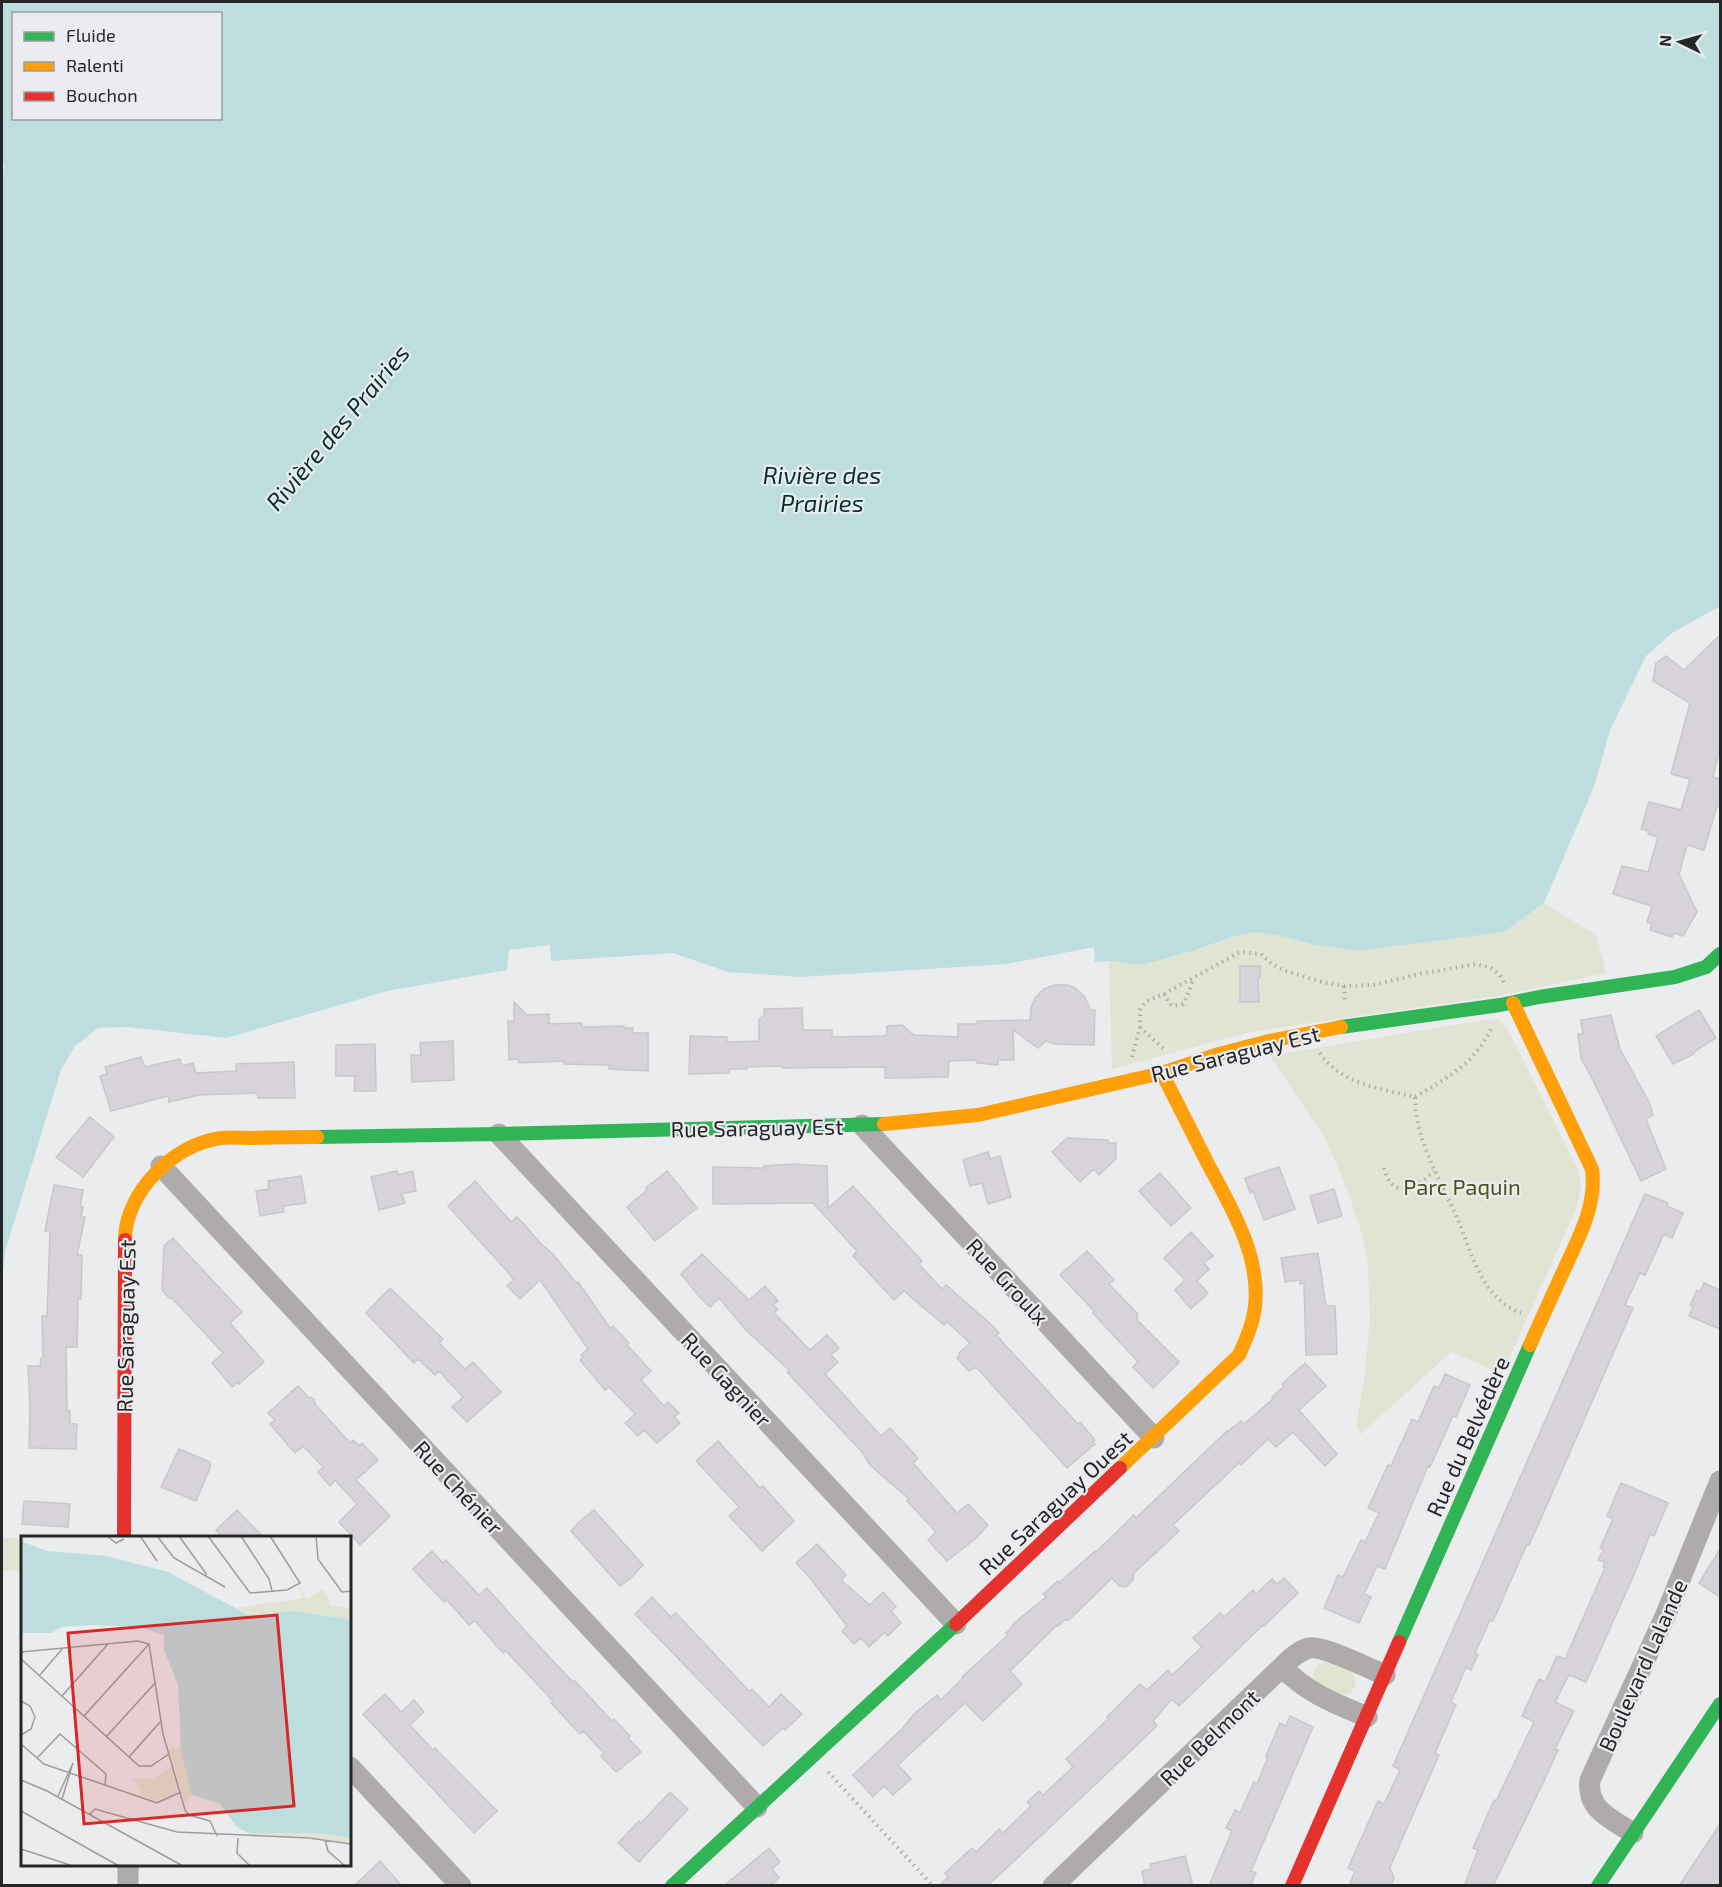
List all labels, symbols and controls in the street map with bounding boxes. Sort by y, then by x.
legend [12,12,222,120]
north arrow [1650,12,1710,72]
text: Fluide [66,24,116,46]
text: N [1655,34,1675,47]
text: Ralenti [66,54,124,76]
text: Bouchon [66,84,138,106]
water label: Rivière des Prairies [259,338,415,516]
water label: Rivière des Prairies [763,460,881,517]
street label: Rue Saraguay Est [1148,1019,1322,1087]
street label: Rue Saraguay Est [670,1112,844,1142]
park label: Parc Paquin [1403,1173,1521,1199]
street label: Rue Groulx [962,1232,1055,1330]
street label: Rue Saraguay Est [110,1239,140,1413]
street label: Rue Gagnier [677,1326,778,1432]
street label: Rue du Belvédère [1420,1352,1514,1520]
street label: Rue Saraguay Ouest [973,1424,1137,1580]
street label: Rue Chénier [409,1435,509,1539]
inset map [21,1536,351,1866]
street label: Boulevard Lalande [1592,1575,1692,1755]
street label: Rue Belmont [1154,1683,1264,1791]

